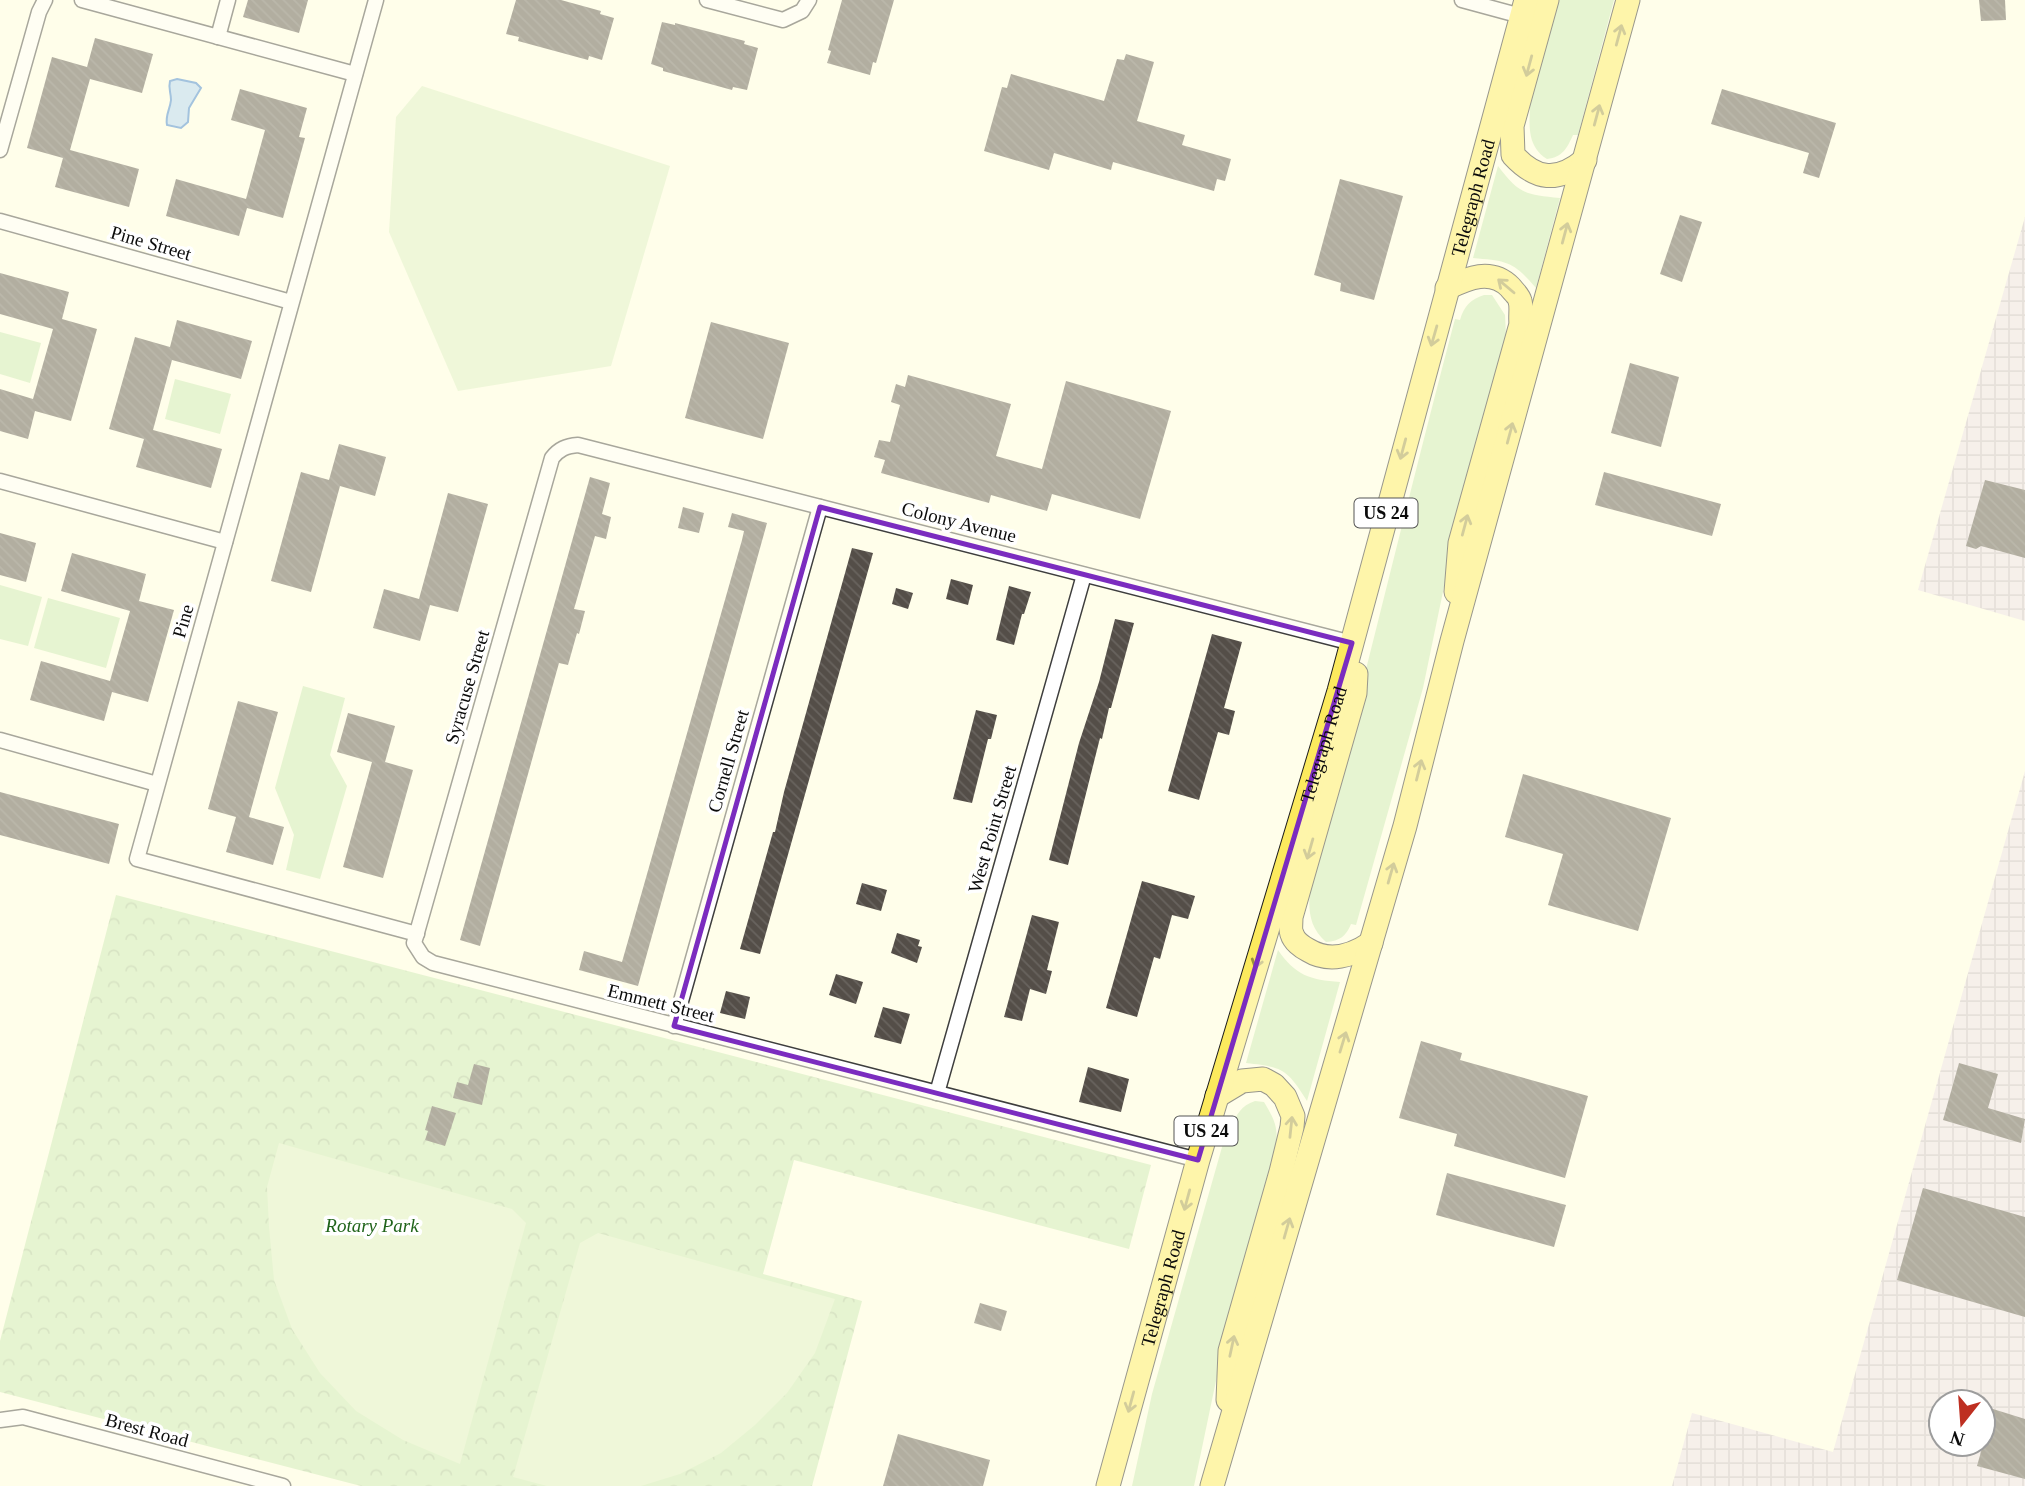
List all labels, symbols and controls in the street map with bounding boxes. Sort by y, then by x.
one-way arrow [1613,24,1626,46]
one-way arrow [1522,54,1535,77]
one-way arrow [1591,104,1604,127]
street label: Telegraph Road [1447,136,1499,259]
street label: Pine Street [108,221,194,265]
one-way arrow [1559,222,1572,244]
one-way arrow [1497,278,1515,294]
one-way arrow [1427,324,1440,346]
one-way arrow [1504,422,1517,445]
one-way arrow [1396,437,1409,460]
street label: Colony Avenue [900,498,1018,546]
road number: US 24 [1354,499,1418,528]
one-way arrow [1460,514,1473,536]
street label: Pine [168,602,198,640]
street label: Syracuse Street [441,627,494,746]
street label: Telegraph Road [1295,683,1350,805]
street label: Cornell Street [703,706,753,815]
one-way arrow [1413,759,1426,781]
street label: West Point Street [964,762,1020,895]
one-way arrow [1302,837,1315,859]
one-way arrow [1386,862,1399,884]
one-way arrow [1250,947,1263,969]
street label: Emmett Street [605,980,717,1027]
one-way arrow [1337,1031,1350,1053]
road number: US 24 [1174,1116,1238,1146]
one-way arrow [1284,1116,1297,1139]
one-way arrow [1179,1188,1192,1210]
park label: Rotary Park [324,1215,419,1236]
one-way arrow [1282,1217,1295,1239]
street label: Telegraph Road [1136,1227,1189,1349]
one-way arrow [1226,1335,1240,1358]
north arrow [1927,1388,1997,1458]
one-way arrow [1123,1391,1136,1413]
street label: Brest Road [103,1409,191,1451]
text: N [1947,1427,1967,1451]

